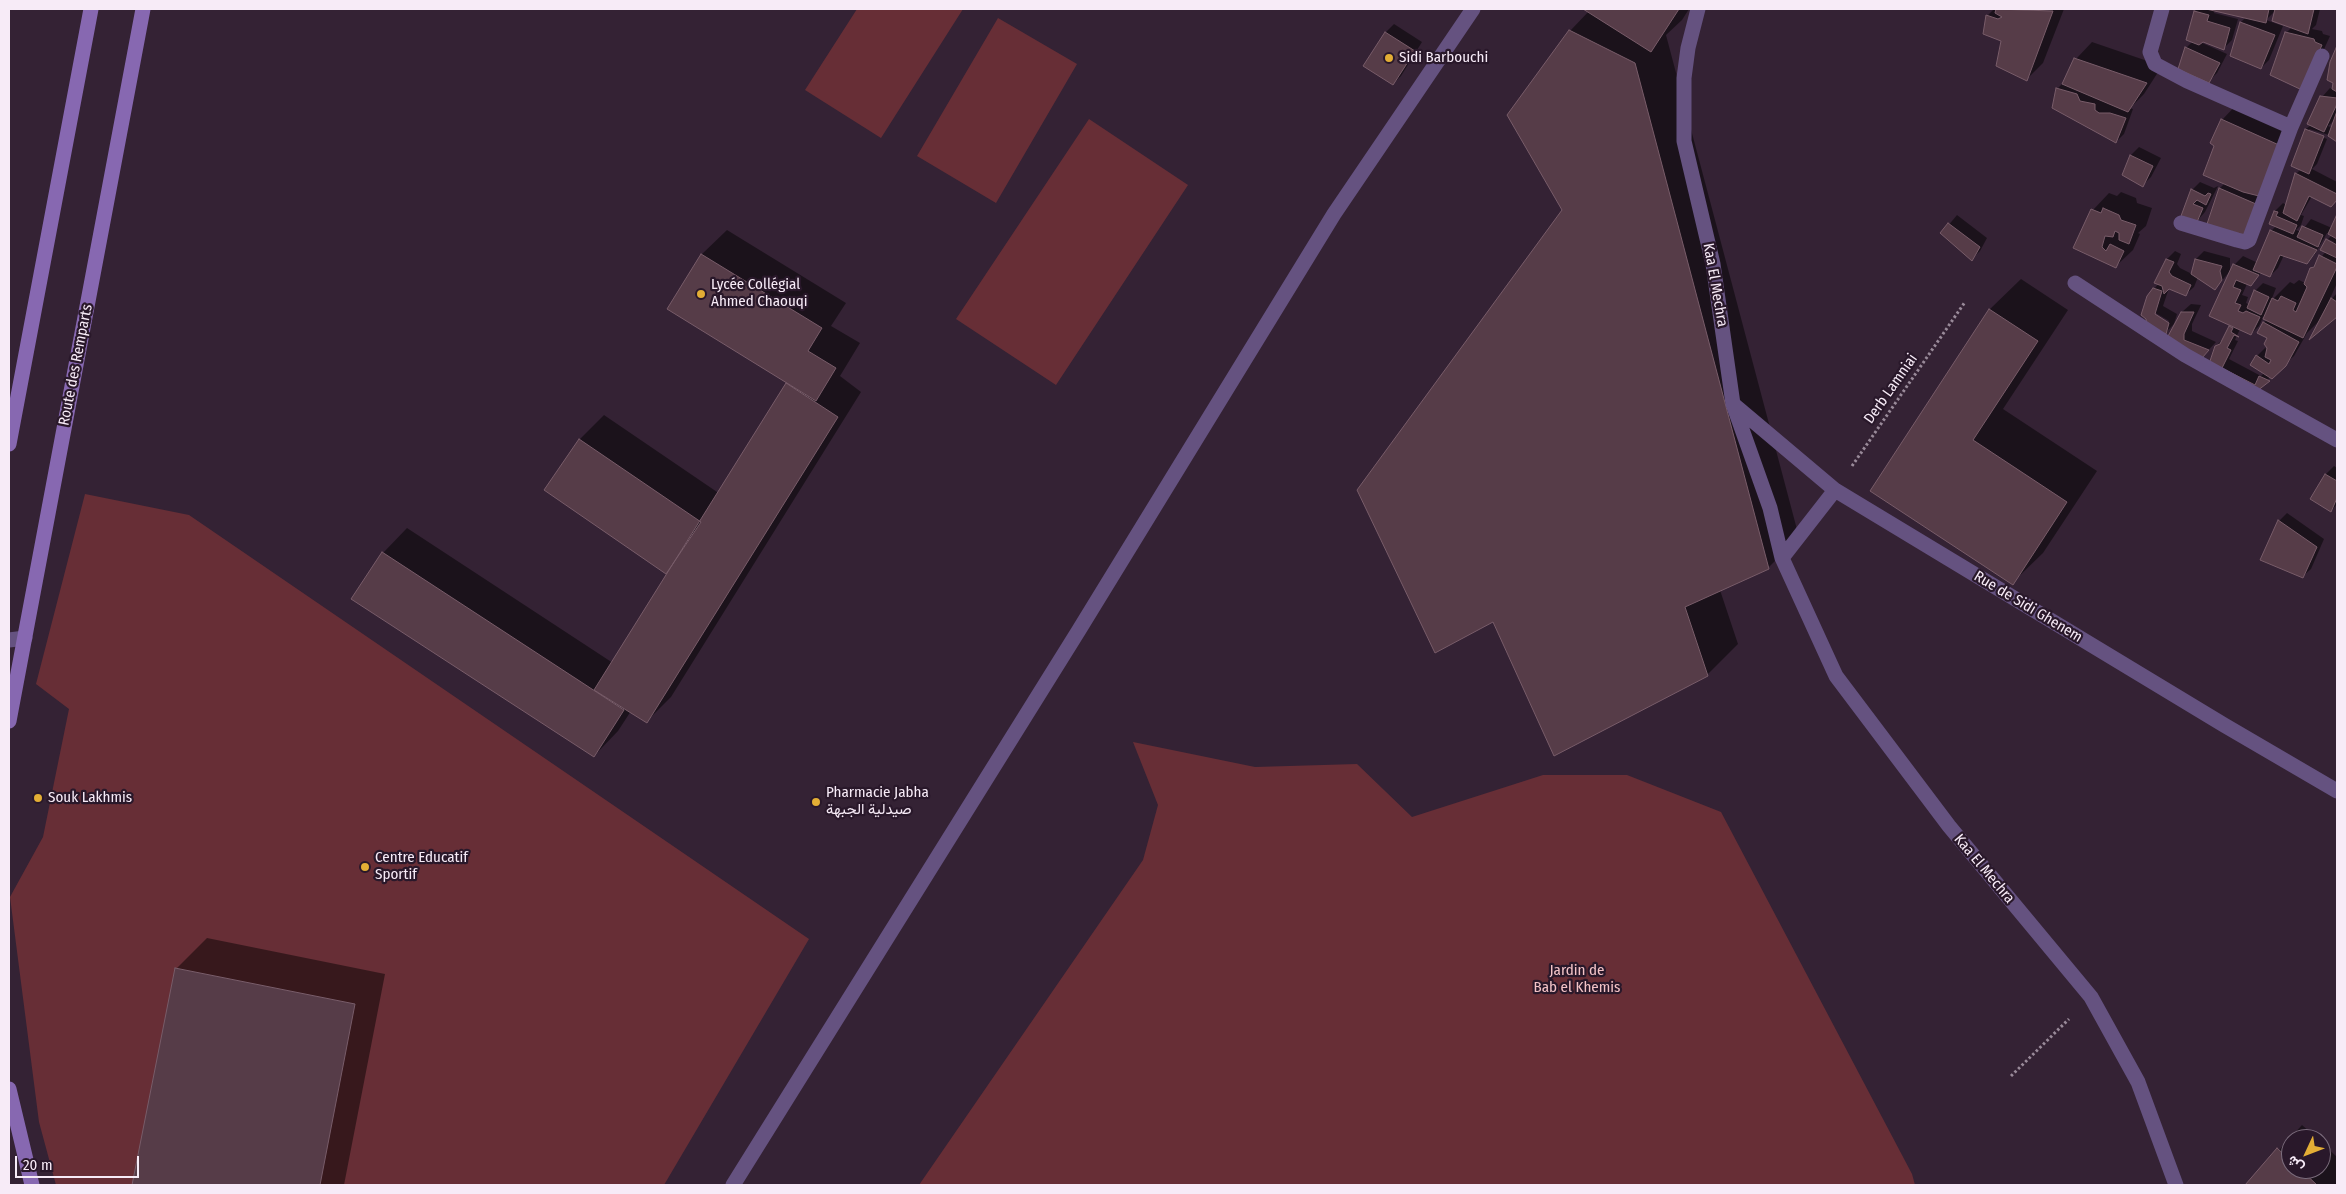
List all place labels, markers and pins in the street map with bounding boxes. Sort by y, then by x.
place label: Sidi Barbouchi [1399,49,1488,67]
marker: Sidi Barbouchi [1383,52,1395,64]
place label: Lycée Collégial Ahmed Chaouqi [711,276,808,311]
marker: Lycée Collégial Ahmed Chaouqi [695,288,707,300]
place label: Pharmacie Jabha صيدلية الجبهة [826,784,929,819]
place label: Souk Lakhmis [48,789,132,807]
marker: Souk Lakhmis [32,792,44,804]
marker: Pharmacie Jabha صيدلية الجبهة [810,796,822,808]
place label: Centre Educatif Sportif [375,849,468,884]
marker: Centre Educatif Sportif [359,861,371,873]

